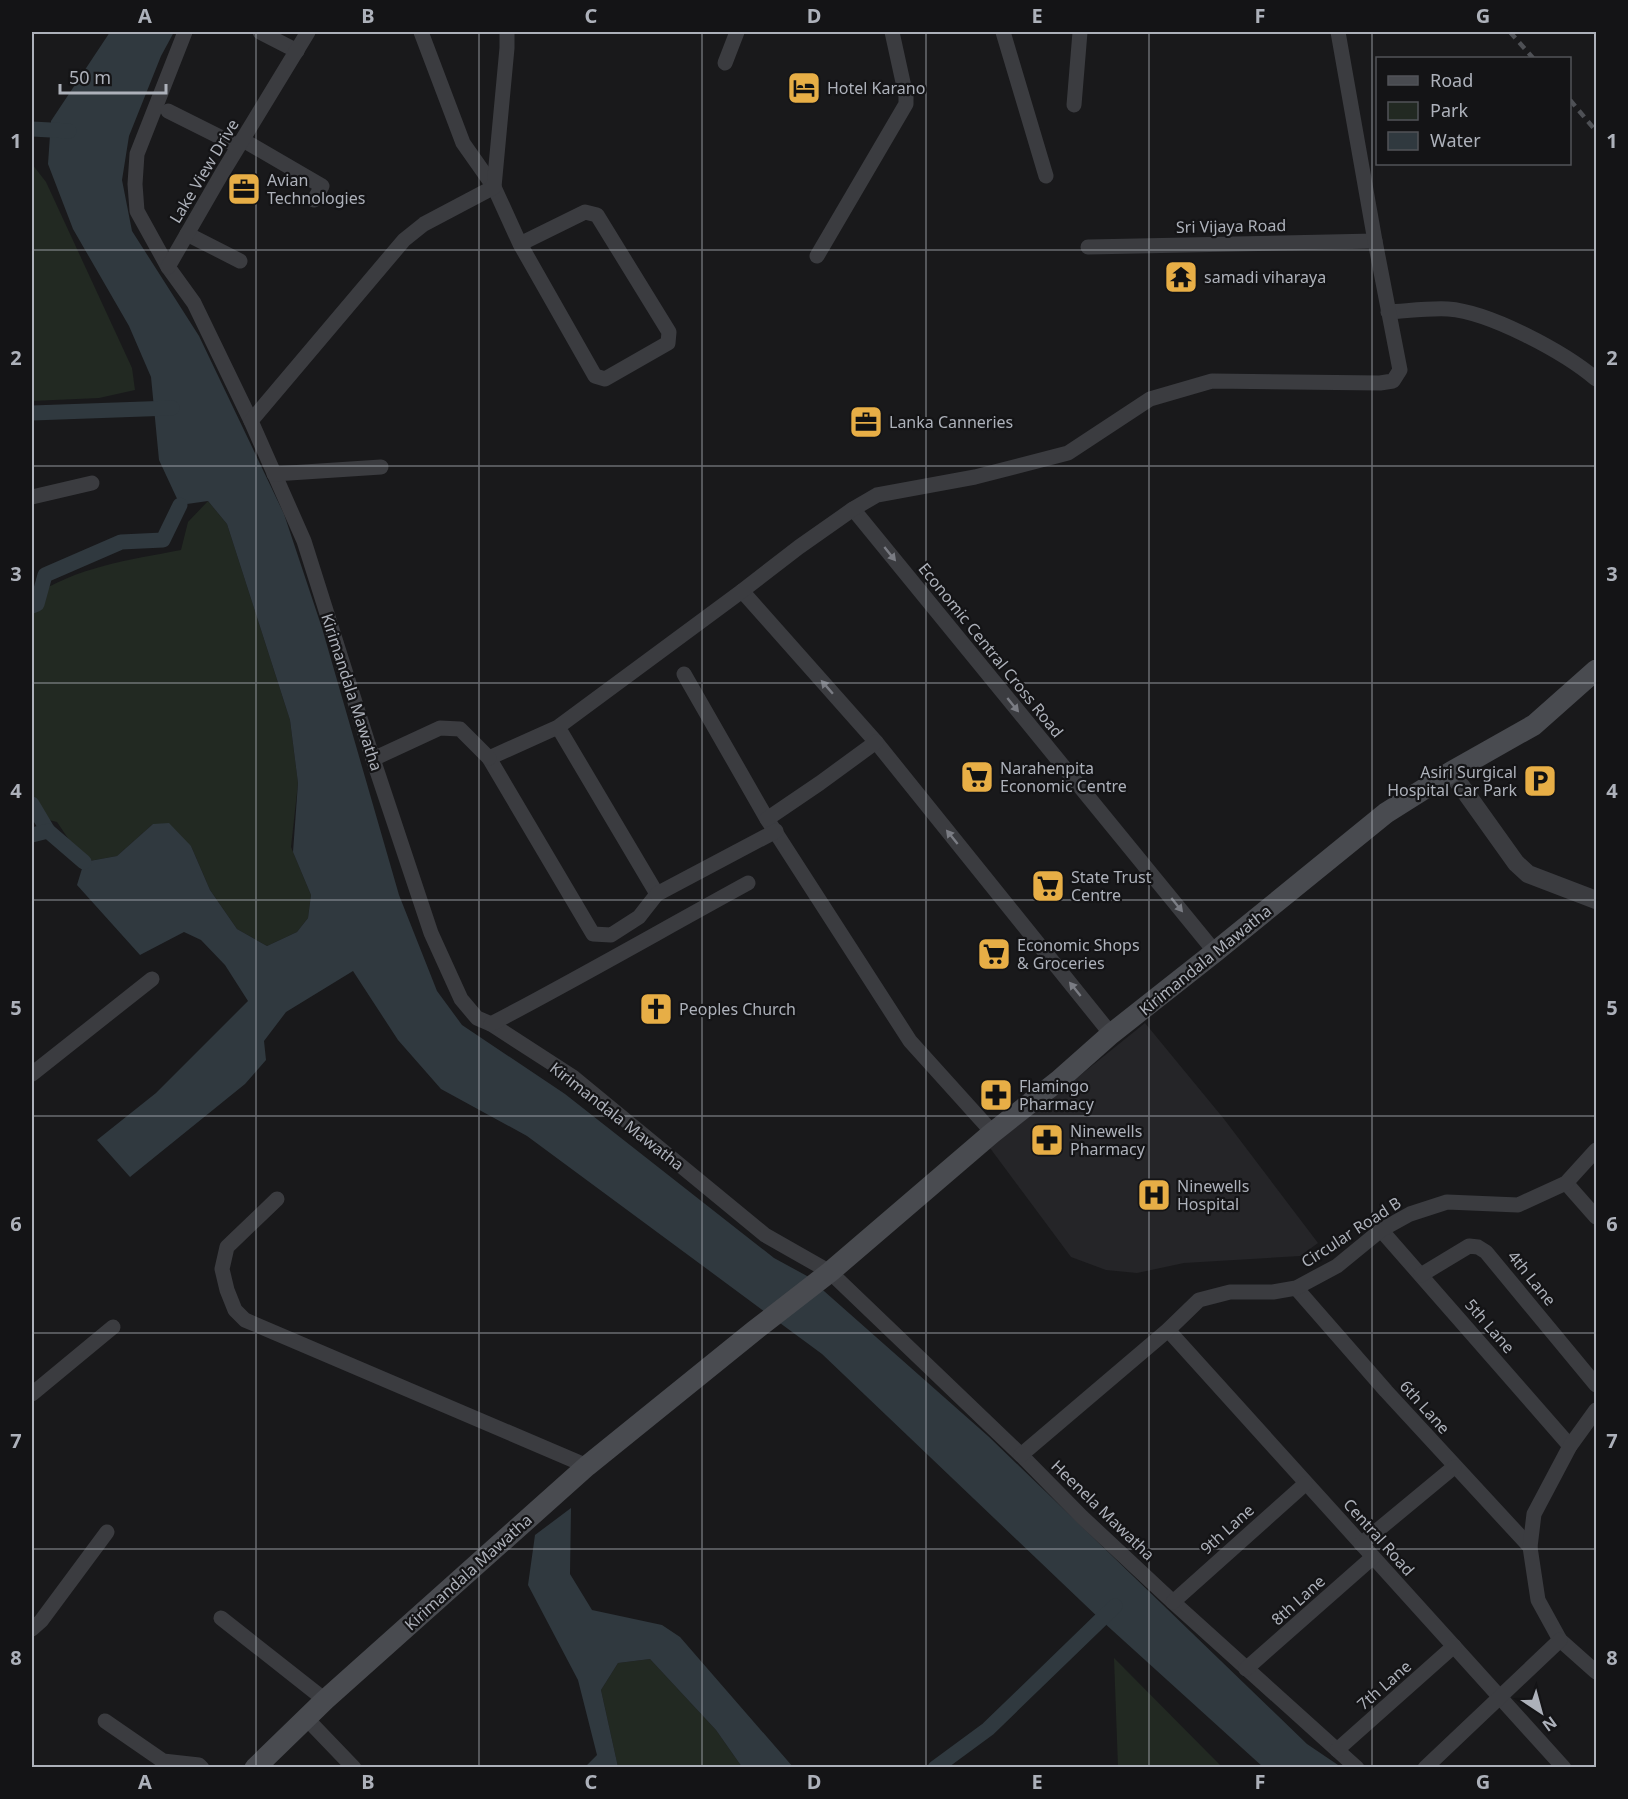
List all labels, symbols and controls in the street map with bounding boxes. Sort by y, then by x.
text: A [138,2,152,29]
text: B [361,2,375,29]
text: C [585,2,598,29]
text: D [807,2,821,29]
text: E [1031,2,1043,29]
text: F [1255,2,1265,29]
text: G [1476,2,1490,29]
scale bar [60,57,166,95]
legend [1376,57,1571,165]
text: 50 m [69,65,111,89]
text: Road [1430,68,1473,92]
hotel icon: Hotel Karano [786,70,822,106]
place label: Hotel Karano [827,77,925,99]
text: Park [1430,98,1468,122]
street label: Lake View Drive [164,115,244,227]
text: 1 [10,127,22,154]
text: 1 [1606,127,1618,154]
text: Water [1430,128,1481,152]
place label: Avian Technologies [267,169,365,209]
office icon: Avian Technologies [226,171,262,207]
street label: Sri Vijaya Road [1176,214,1286,238]
temple icon: samadi viharaya [1163,259,1199,295]
place label: samadi viharaya [1204,266,1326,288]
text: 2 [10,344,22,371]
text: 2 [1606,344,1618,371]
office icon: Lanka Canneries [848,404,884,440]
place label: Lanka Canneries [889,411,1013,433]
one-way arrow [883,547,895,562]
street label: Economic Central Cross Road [914,558,1068,742]
text: 3 [10,560,22,587]
text: 3 [1606,560,1618,587]
street label: Kirimandala Mawatha [316,610,388,774]
one-way arrow [821,680,834,695]
one-way arrow [1006,698,1019,713]
place label: Narahenpita Economic Centre [1000,757,1127,797]
supermarket icon: Narahenpita Economic Centre [959,759,995,795]
place label: Asiri Surgical Hospital Car Park [1387,761,1517,801]
parking icon: Asiri Surgical Hospital Car Park [1522,763,1558,799]
text: 4 [10,777,22,804]
text: 4 [1606,777,1618,804]
one-way arrow [946,829,959,845]
place label: State Trust Centre [1071,866,1152,906]
supermarket icon: State Trust Centre [1030,868,1066,904]
one-way arrow [1170,897,1183,913]
street label: Kirimandala Mawatha [1134,900,1276,1020]
place label: Economic Shops & Groceries [1017,934,1140,974]
supermarket icon: Economic Shops & Groceries [976,936,1012,972]
one-way arrow [1069,981,1081,996]
church icon: Peoples Church [638,991,674,1027]
text: 5 [10,994,22,1021]
text: 5 [1606,994,1618,1021]
place label: Peoples Church [679,998,796,1020]
street label: Kirimandala Mawatha [545,1057,689,1175]
place label: Flamingo Pharmacy [1019,1075,1095,1115]
pharmacy icon: Flamingo Pharmacy [978,1077,1014,1113]
place label: Ninewells Pharmacy [1070,1120,1146,1160]
pharmacy icon: Ninewells Pharmacy [1029,1122,1065,1158]
place label: Ninewells Hospital [1177,1175,1249,1215]
hospital icon: Ninewells Hospital [1136,1177,1172,1213]
street label: Circular Road B [1297,1191,1405,1273]
text: 6 [10,1210,22,1237]
text: 6 [1606,1210,1618,1237]
street label: 4th Lane [1503,1246,1561,1310]
street label: 5th Lane [1460,1294,1520,1358]
street label: 6th Lane [1395,1375,1455,1439]
text: 7 [10,1427,22,1454]
text: 7 [1606,1427,1618,1454]
street label: Heenela Mawatha [1047,1455,1159,1565]
street label: Central Road [1338,1494,1420,1580]
street label: 9th Lane [1195,1499,1259,1559]
street label: Kirimandala Mawatha [400,1509,536,1635]
street label: 8th Lane [1266,1570,1330,1630]
text: 8 [10,1644,22,1671]
text: 8 [1606,1644,1618,1671]
street label: 7th Lane [1352,1655,1416,1715]
north arrow [1511,1682,1571,1742]
text: N [1538,1711,1562,1737]
text: A [138,1768,152,1795]
text: B [361,1768,375,1795]
text: C [585,1768,598,1795]
text: D [807,1768,821,1795]
text: E [1031,1768,1043,1795]
text: F [1255,1768,1265,1795]
text: G [1476,1768,1490,1795]

